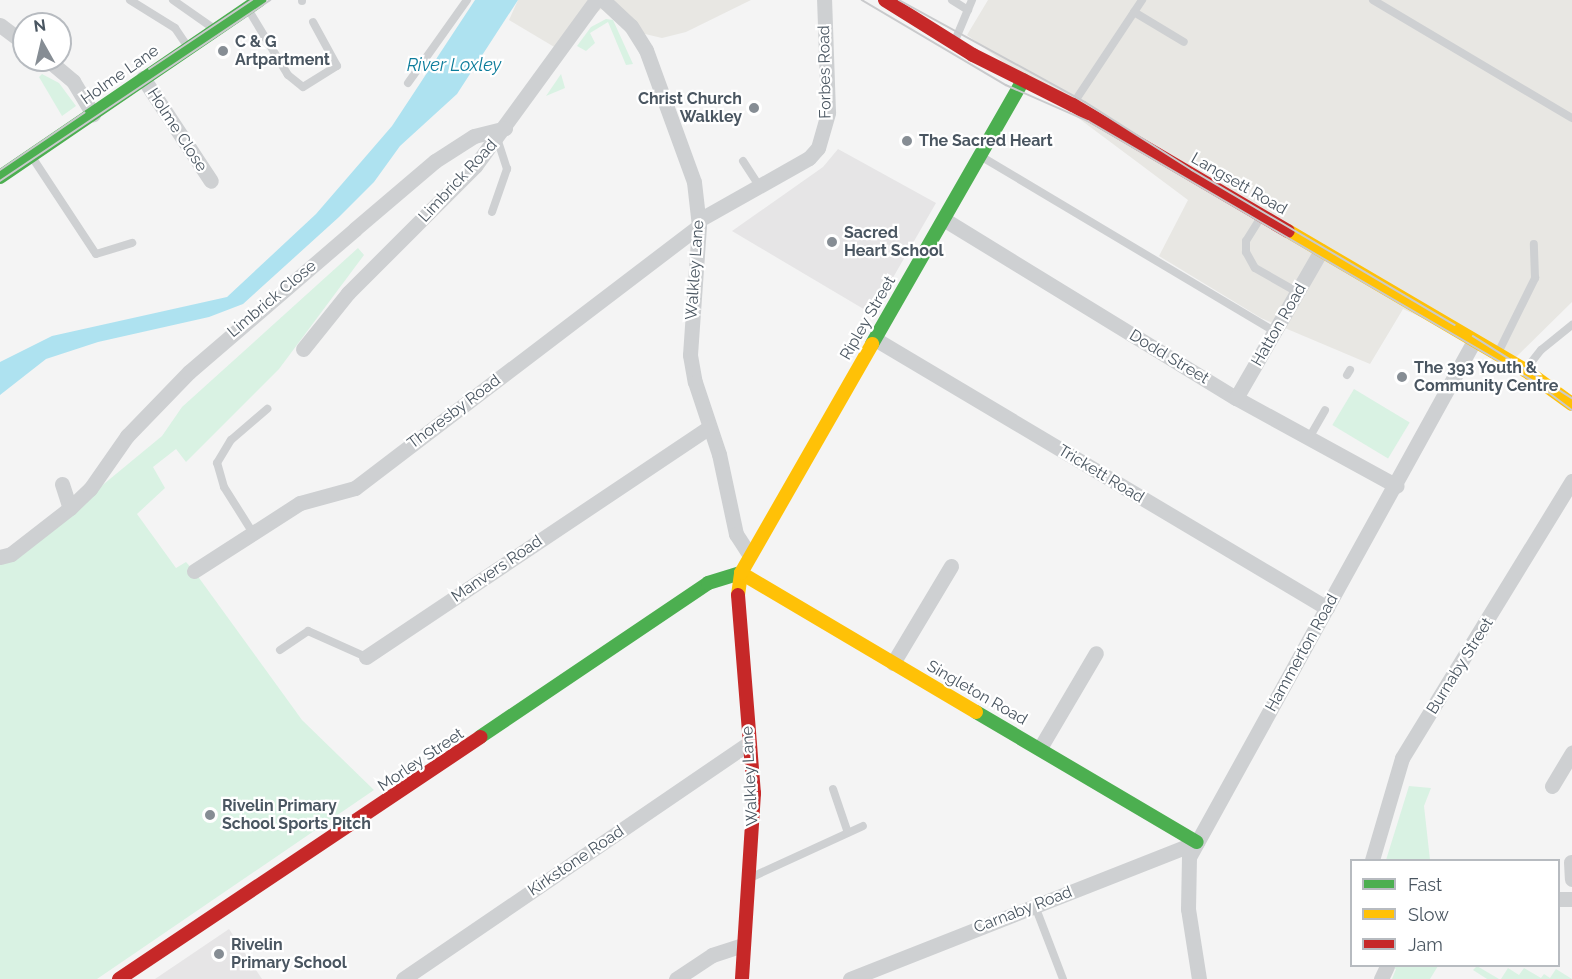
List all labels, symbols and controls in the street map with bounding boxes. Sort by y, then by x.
north arrow [12,12,72,72]
text: N [32,15,47,36]
street label: Forbes Road [815,25,835,119]
place label: C & G Artpartment [235,32,330,70]
street label: Holme Lane [77,41,163,109]
marker: C & G Artpartment [216,44,230,58]
water label: River Loxley [406,54,502,76]
street label: Holme Close [143,85,211,175]
place label: Christ Church Walkley [638,89,742,127]
marker: Christ Church Walkley [747,101,761,115]
place label: The Sacred Heart [919,131,1053,151]
marker: The Sacred Heart [900,134,914,148]
street label: Limbrick Road [415,136,501,226]
street label: Langsett Road [1188,149,1290,219]
street label: Walkley Lane [682,219,708,321]
place label: Sacred Heart School [844,223,944,261]
marker: Sacred Heart School [825,235,839,249]
street label: Limbrick Close [224,256,320,342]
street label: Ripley Street [836,272,900,364]
street label: Hatton Road [1248,280,1310,370]
street label: Dodd Street [1126,326,1212,388]
place label: The 393 Youth & Community Centre [1414,358,1559,396]
marker: The 393 Youth & Community Centre [1395,370,1409,384]
street label: Thoresby Road [404,371,504,453]
street label: Trickett Road [1055,441,1147,507]
street label: Manvers Road [448,532,546,606]
street label: Hammerton Road [1262,591,1342,715]
street label: Burnaby Street [1423,614,1497,718]
street label: Singleton Road [923,657,1031,729]
street label: Morley Street [374,724,468,796]
street label: Walkley Lane [738,725,762,827]
place label: Rivelin Primary School Sports Pitch [222,796,371,834]
marker: Rivelin Primary School Sports Pitch [203,808,217,822]
street label: Kirkstone Road [524,822,628,900]
legend [1350,859,1560,967]
text: Fast [1408,874,1442,895]
street label: Carnaby Road [971,882,1075,938]
text: Slow [1408,904,1449,925]
text: Jam [1408,934,1443,955]
place label: Rivelin Primary School [231,935,347,973]
marker: Rivelin Primary School [212,947,226,961]

